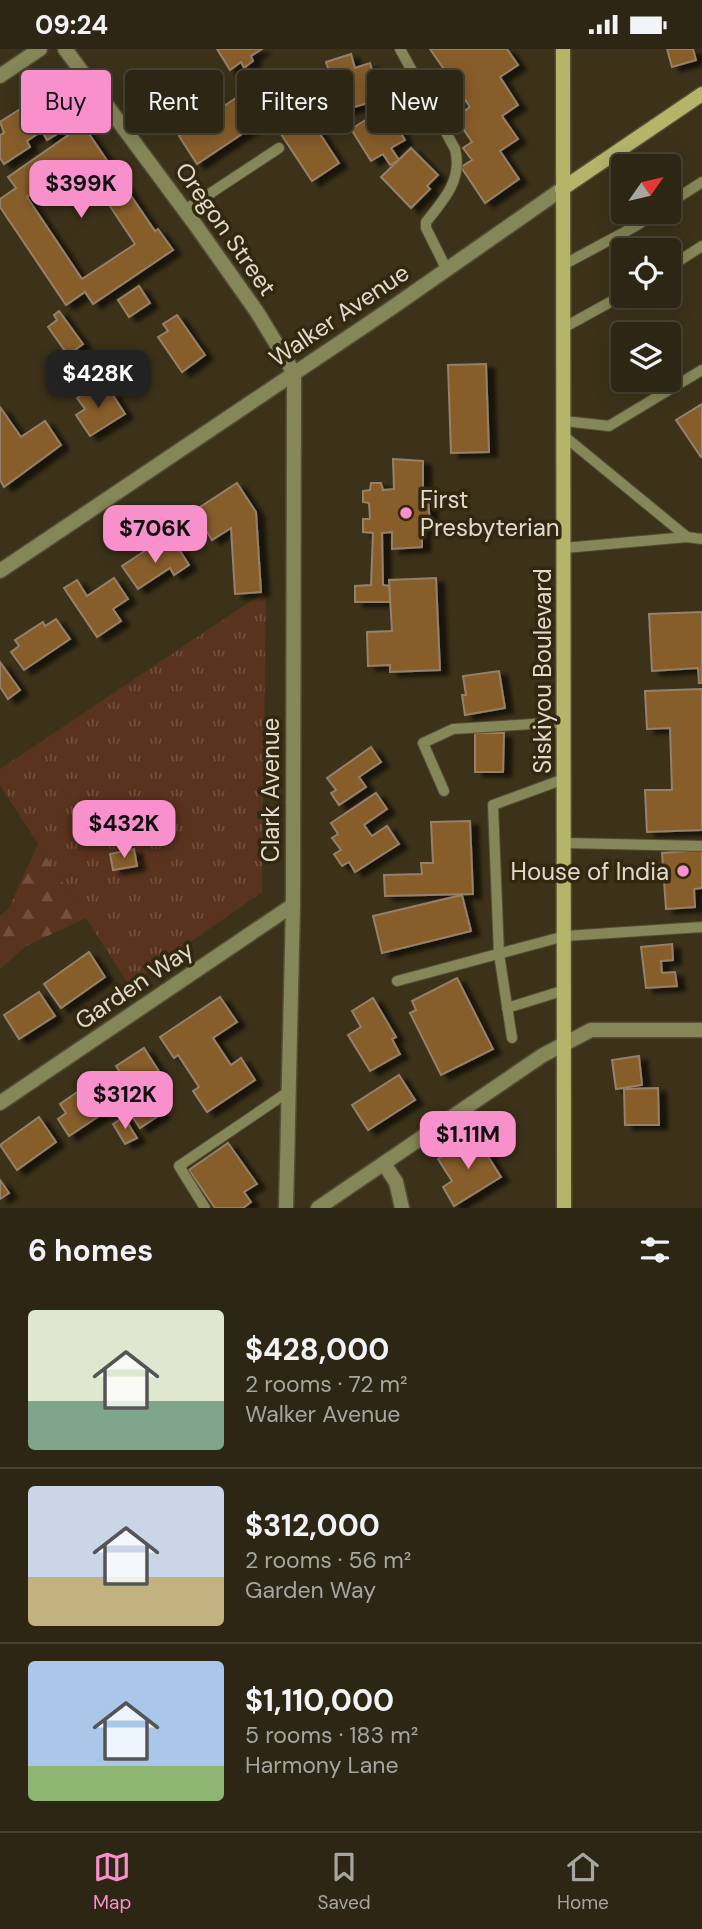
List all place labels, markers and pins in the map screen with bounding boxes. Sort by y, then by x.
pin: $399K [32,160,130,220]
pin: $428K [49,351,147,410]
place label: First Presbyterian [420,484,560,543]
pin: $706K [106,505,204,565]
marker: First Presbyterian [398,505,414,521]
pin: $432K [75,801,173,860]
place label: House of India [511,856,669,887]
marker: House of India [675,863,691,879]
pin: $312K [76,1072,174,1131]
pin: $1.11M [411,1111,525,1171]

